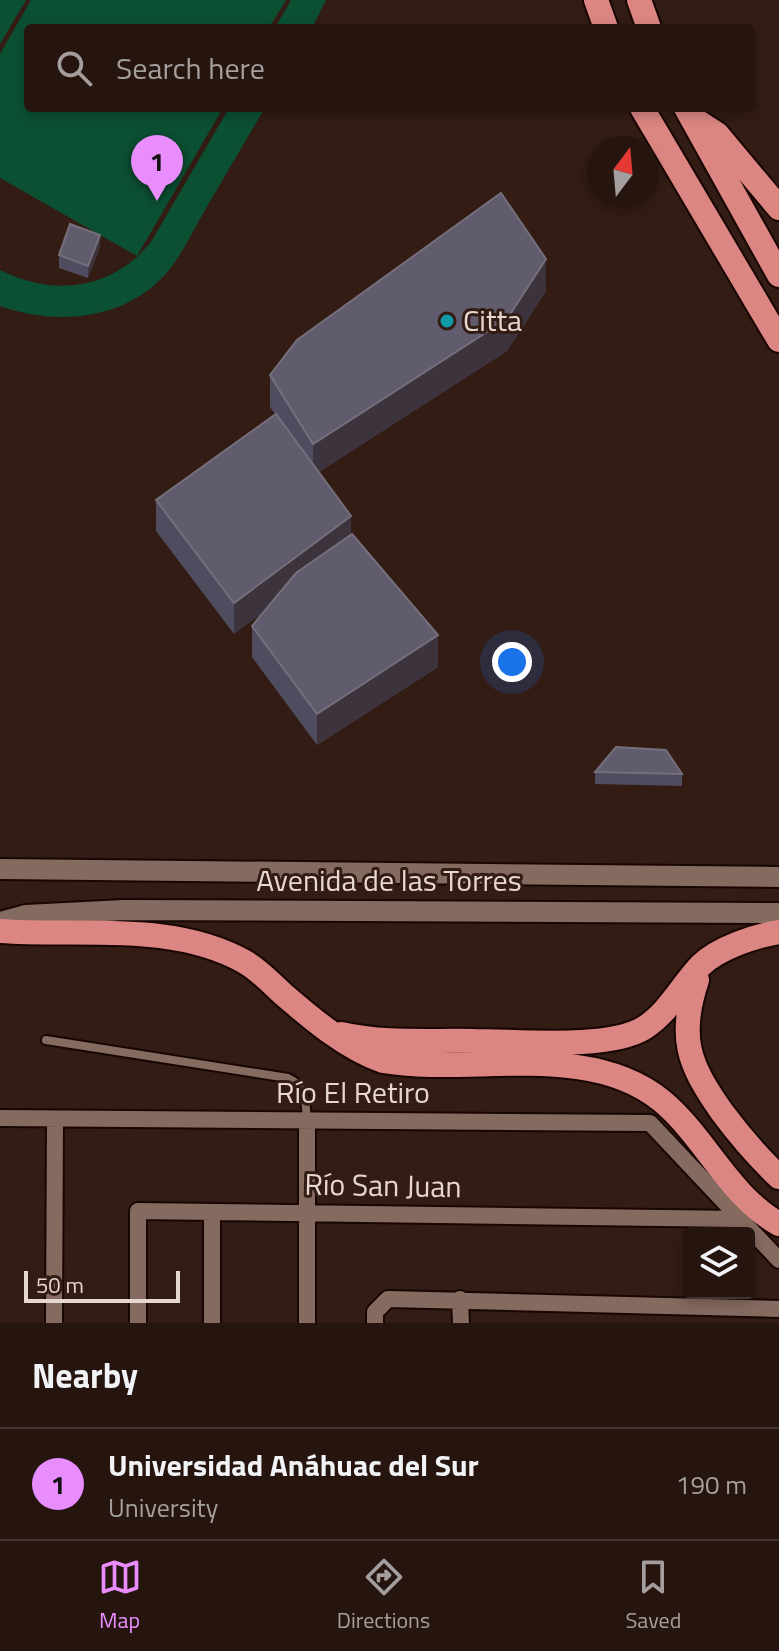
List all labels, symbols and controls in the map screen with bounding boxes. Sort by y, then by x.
search box [24,24,755,112]
text: Search here [116,45,265,91]
icon: search [52,46,96,90]
pin: 1 [131,135,183,201]
north arrow [587,136,659,208]
place label: Citta [463,297,522,343]
marker: Citta [438,312,456,330]
your location [492,642,532,682]
street label: Avenida de las Torres [256,857,522,903]
street label: Río El Retiro [276,1069,430,1115]
street label: Río San Juan [304,1161,462,1209]
map controls [683,1227,755,1299]
button: layers [683,1227,755,1299]
scale bar [24,1267,180,1303]
text: 50 m [36,1268,84,1302]
text: Nearby [32,1349,138,1401]
text: Universidad Anáhuac del Sur [108,1442,479,1488]
text: 1 [51,1465,65,1504]
text: 190 m [676,1465,747,1504]
text: University [108,1488,218,1527]
tab: Map [98,1555,142,1637]
tab: Directions [337,1555,430,1637]
tab: Saved [625,1555,681,1637]

